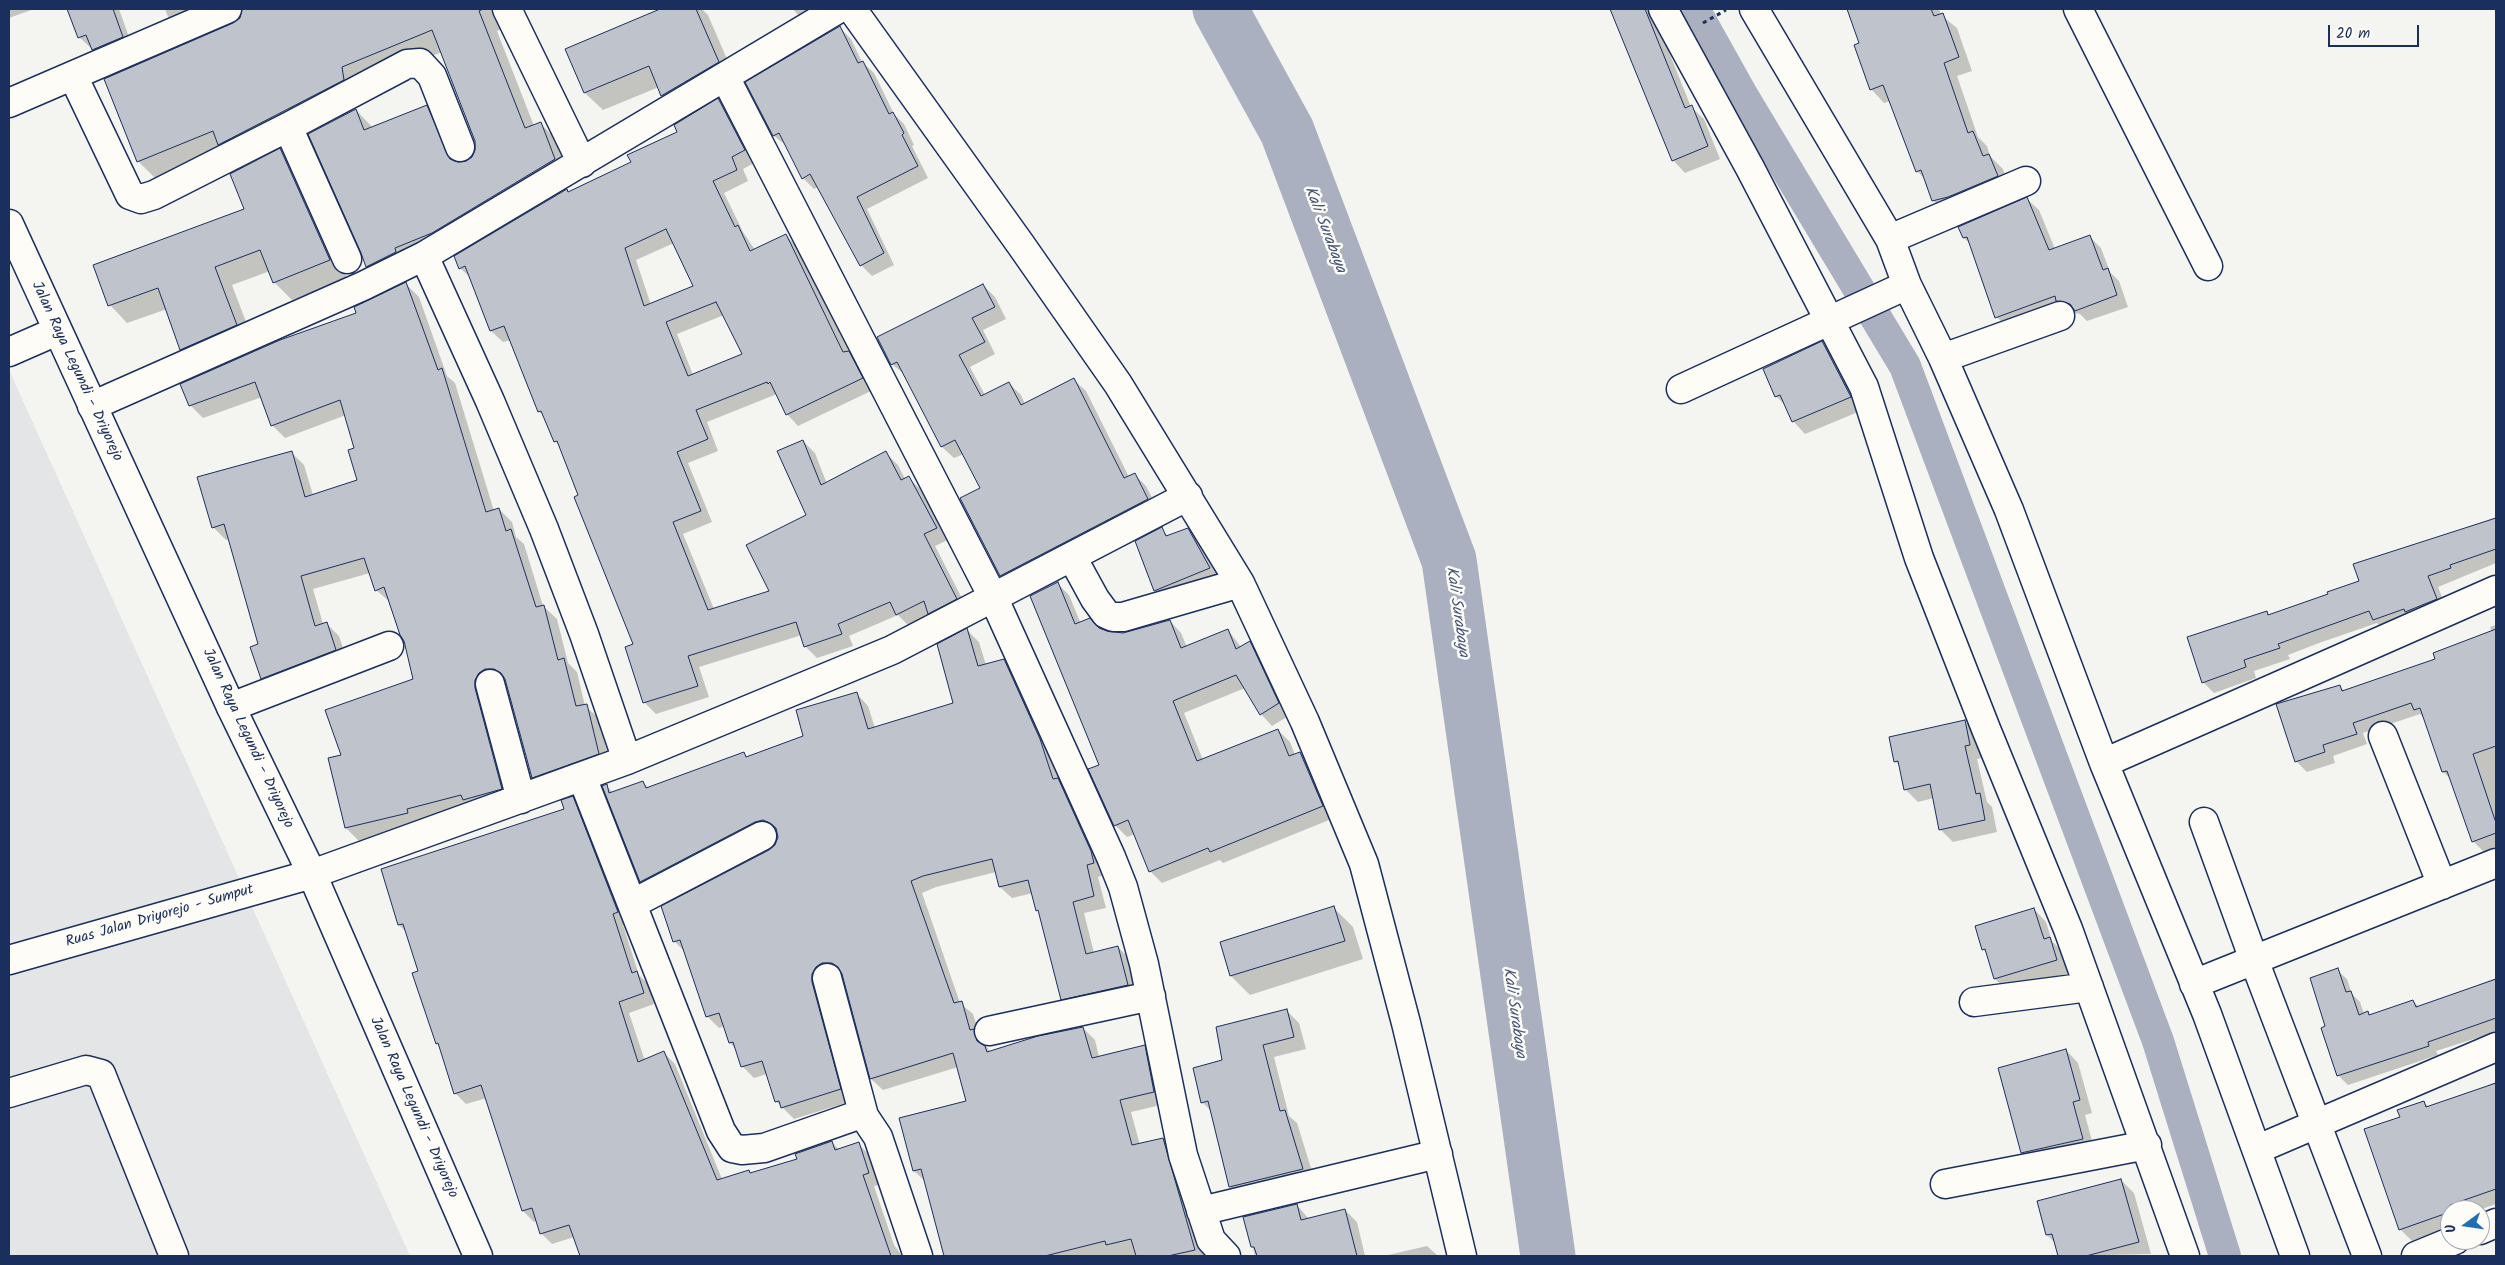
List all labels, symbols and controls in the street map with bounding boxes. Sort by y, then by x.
scale bar [2330,15,2421,47]
text: 20 m [2336,22,2370,46]
water label: Kali Surabaya [1299,184,1349,276]
street label: Jalan Raya Legundi - Driyorejo [26,279,126,465]
water label: Kali Surabaya [1440,566,1472,658]
street label: Jalan Raya Legundi - Driyorejo [197,646,297,832]
street label: Ruas Jalan Driyorejo - Sumput [64,882,256,952]
water label: Kali Surabaya [1497,967,1529,1059]
street label: Jalan Raya Legundi - Driyorejo [365,1015,461,1201]
north arrow [2440,1200,2490,1250]
text: U [2440,1222,2463,1235]

